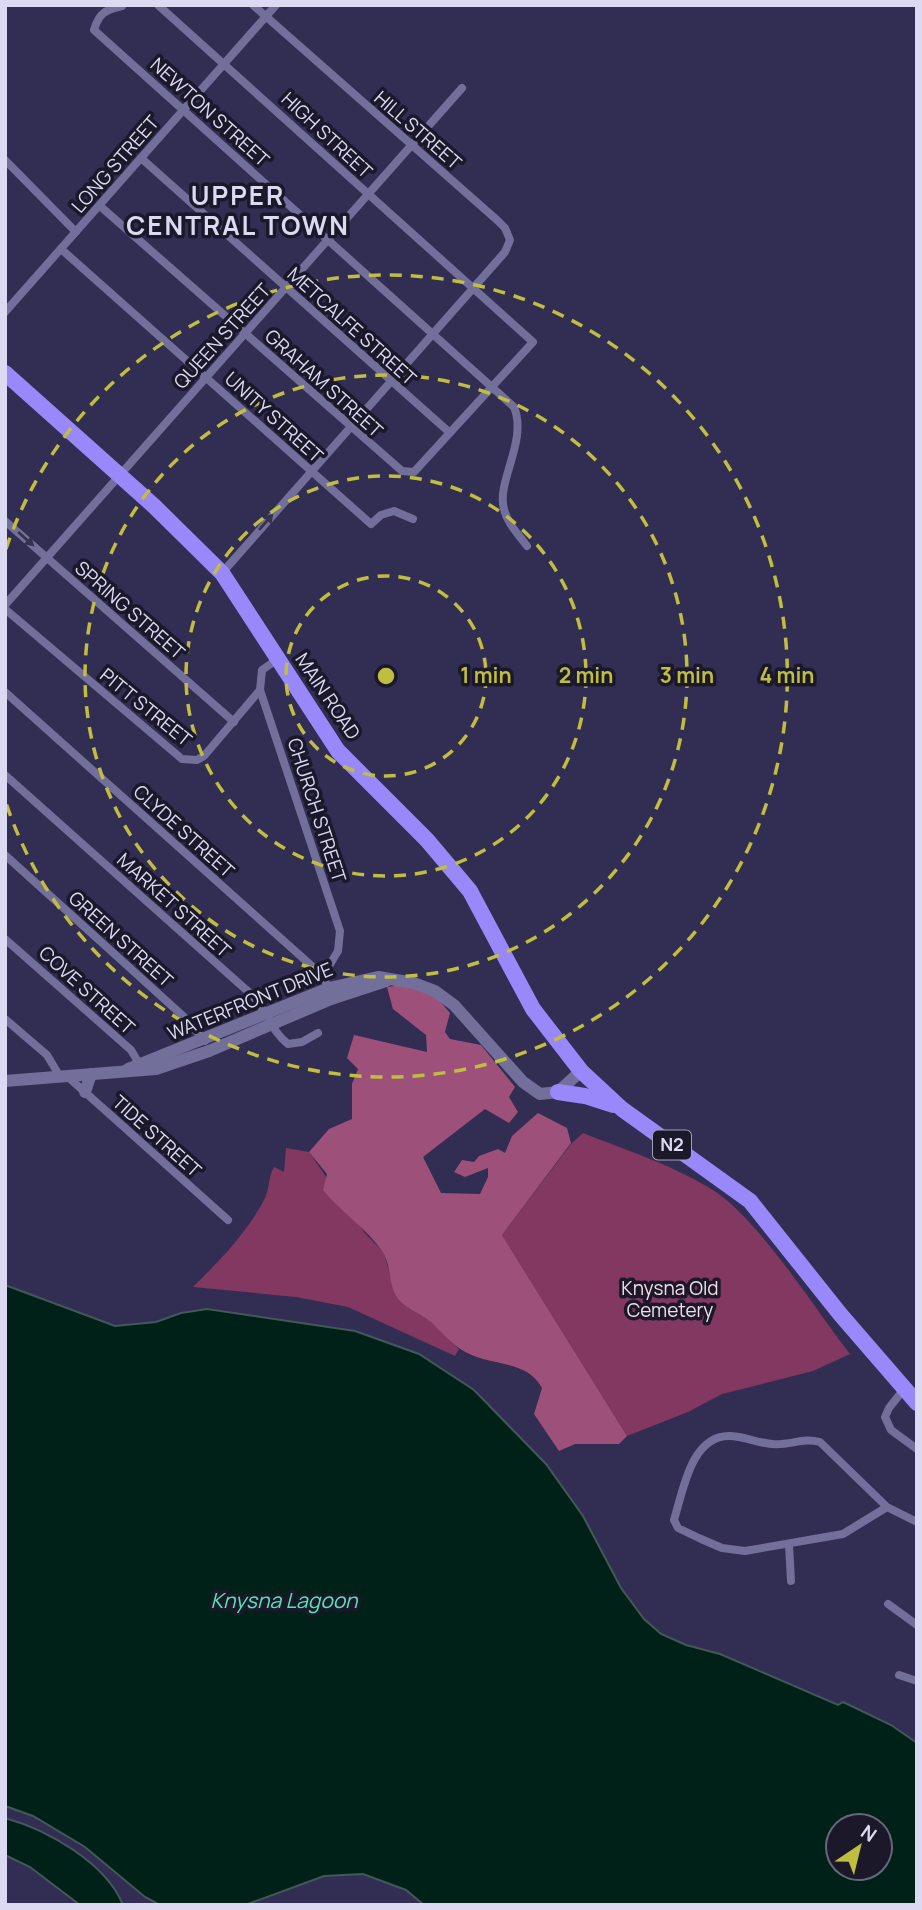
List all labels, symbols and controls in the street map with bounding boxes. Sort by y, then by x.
street label: NEWTON STREET [145,52,275,173]
street label: HILL STREET [369,85,468,176]
street label: HIGH STREET [276,86,379,184]
street label: LONG STREET [65,109,165,218]
district label: UPPER CENTRAL TOWN [126,177,350,243]
street label: METCALFE STREET [282,261,423,391]
street label: QUEEN STREET [168,277,277,394]
street label: GRAHAM STREET [259,323,389,443]
street label: UNITY STREET [219,366,329,469]
one-way arrow [258,513,274,531]
one-way arrow [17,531,34,546]
street label: SPRING STREET [69,555,191,665]
street label: MAIN ROAD [289,648,367,744]
text: 1 min [460,661,512,689]
text: 2 min [559,661,613,689]
text: 3 min [660,661,714,689]
text: 4 min [760,661,814,689]
street label: PITT STREET [95,662,198,752]
centre of rings [374,664,398,688]
street label: CHURCH STREET [281,735,353,886]
street label: CLYDE STREET [128,779,241,884]
street label: MARKET STREET [112,847,237,964]
street label: GREEN STREET [63,885,179,993]
street label: COVE STREET [33,940,141,1041]
street label: WATERFRONT DRIVE [164,956,336,1046]
street label: TIDE STREET [107,1089,208,1183]
road number: N2 [653,1130,691,1160]
park label: Knysna Old Cemetery [621,1275,719,1323]
water label: Knysna Lagoon [210,1586,359,1614]
north arrow [824,1812,894,1882]
text: N [856,1819,882,1848]

